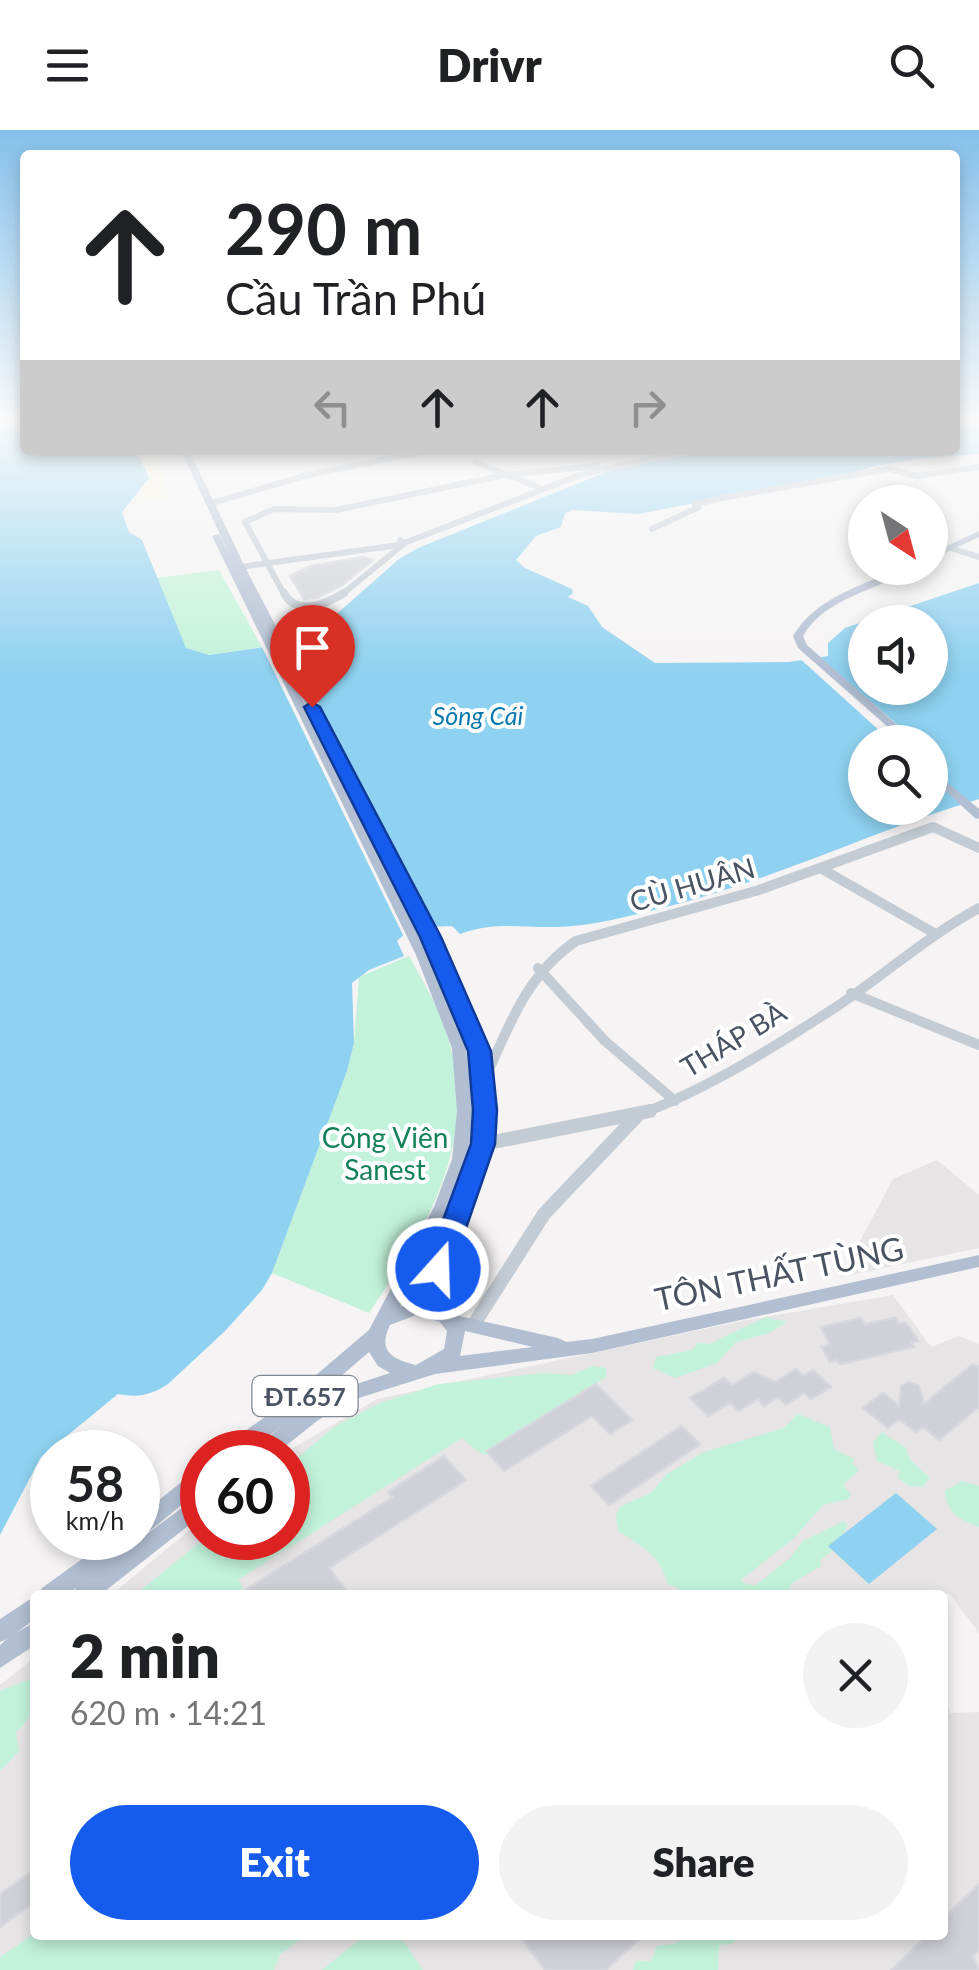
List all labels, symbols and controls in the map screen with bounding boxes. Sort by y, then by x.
icon: menu [40,38,95,93]
text: Drivr [437,38,542,92]
icon: search [884,38,939,93]
text: 290 m [225,186,422,270]
icon: ahead [60,190,190,320]
text: Cầu Trần Phú [225,271,486,325]
icon: left [305,380,360,435]
icon: ahead [410,380,465,435]
icon: ahead [515,380,570,435]
icon: right [620,380,675,435]
north arrow [848,485,948,585]
map controls [848,485,948,825]
pin [270,605,355,708]
button: sound [848,605,948,705]
icon: arrive [285,620,340,675]
water label: Sông Cái [433,700,524,730]
button: search [848,725,948,825]
street label: CÙ HUÂN [626,850,758,918]
street label: THÁP BÀ [674,994,792,1084]
park label: Công Viên Sanest [322,1120,448,1186]
position arrow [386,1217,490,1321]
street label: TÔN THẤT TÙNG [651,1228,907,1318]
road number: ĐT.657 [252,1376,358,1416]
speed limit sign: 60 [180,1430,310,1560]
text: 58 [66,1453,124,1513]
text: km/h [66,1505,124,1535]
text: 2 min [70,1619,220,1691]
button: close [803,1623,908,1728]
text: 620 m · 14:21 [70,1693,267,1732]
button: Exit [70,1805,479,1920]
button: Share [499,1805,908,1920]

